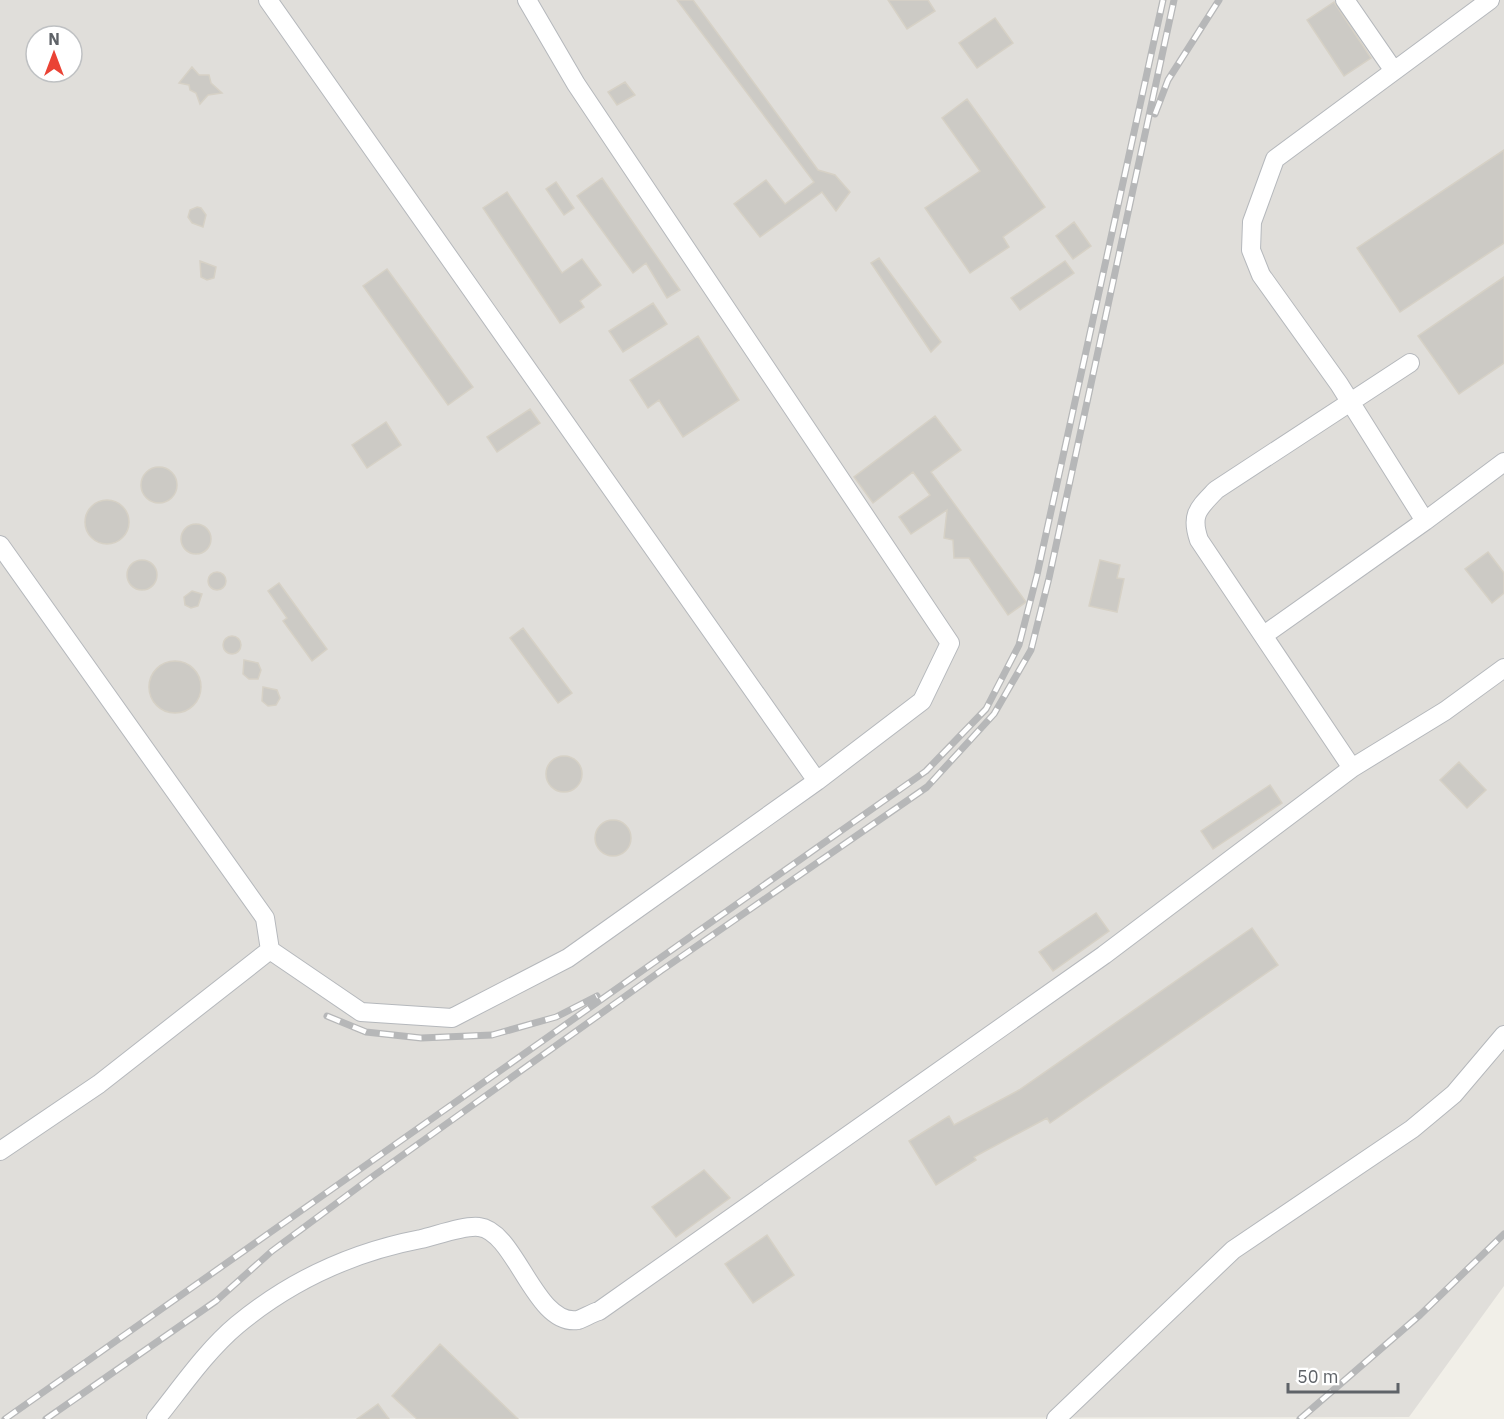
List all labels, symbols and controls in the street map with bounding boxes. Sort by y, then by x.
north arrow [24,24,84,84]
text: N [48,29,60,49]
scale bar [1288,1356,1398,1394]
text: 50 m [1297,1365,1339,1388]

